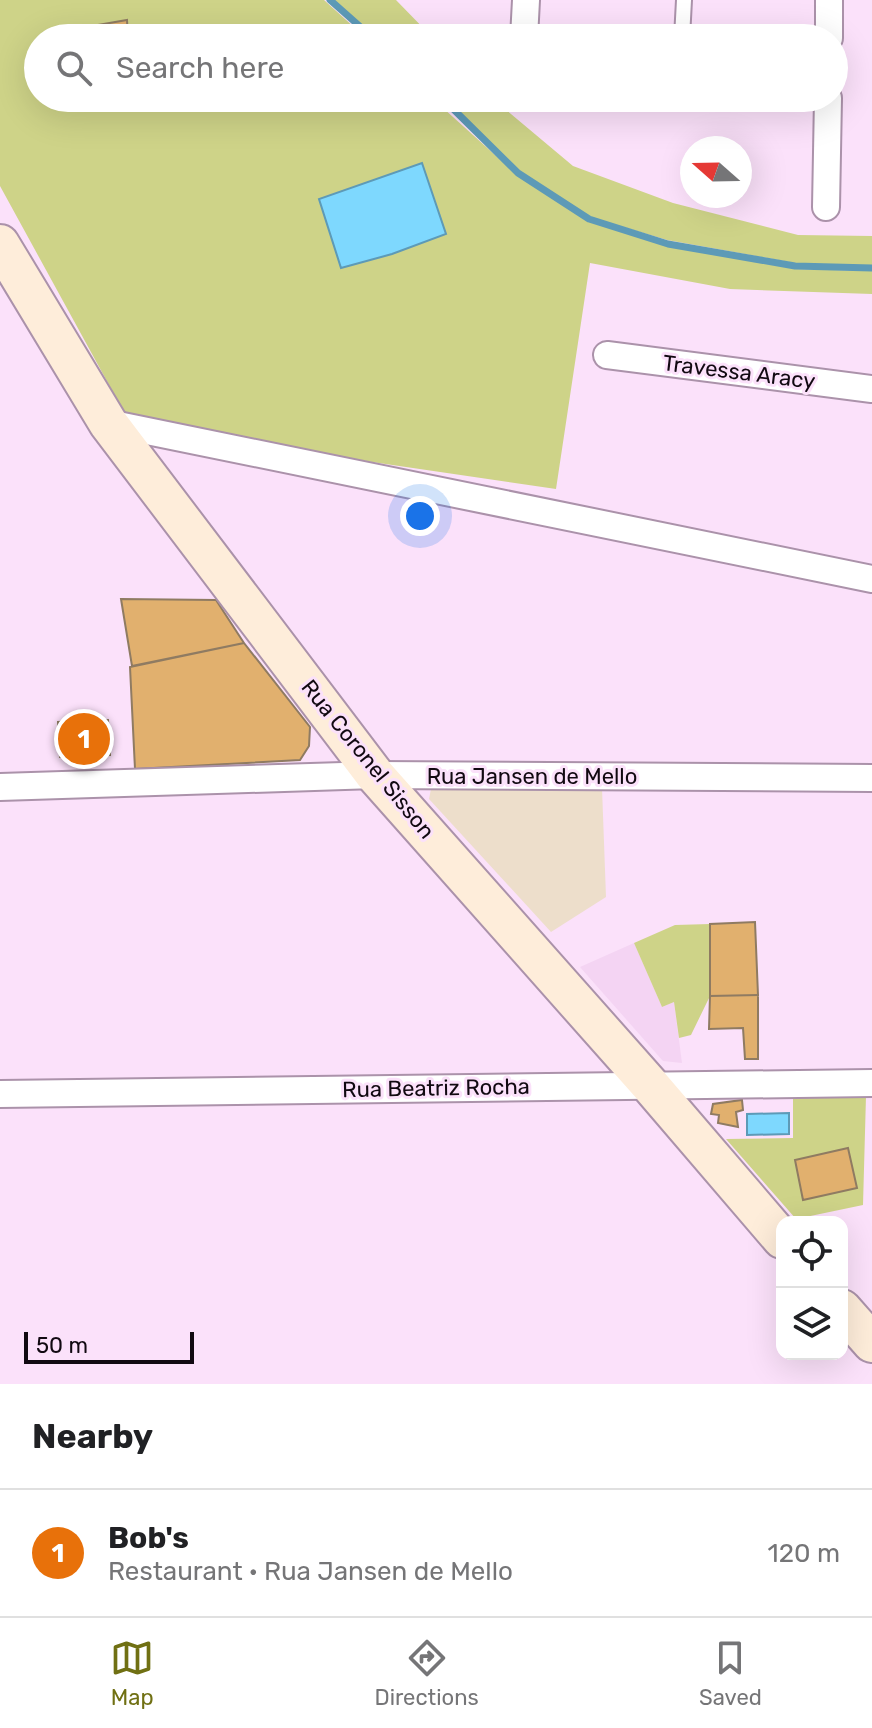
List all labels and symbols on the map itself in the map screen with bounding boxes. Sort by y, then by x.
north arrow [680,136,752,208]
street label: Travessa Aracy [661,349,817,395]
your location [400,496,440,536]
street label: Rua Coronel Sisson [296,674,440,844]
pin: 1 [58,709,110,769]
street label: Rua Jansen de Mello [427,763,637,790]
street label: Rua Beatriz Rocha [342,1073,530,1103]
scale bar [24,1328,194,1364]

